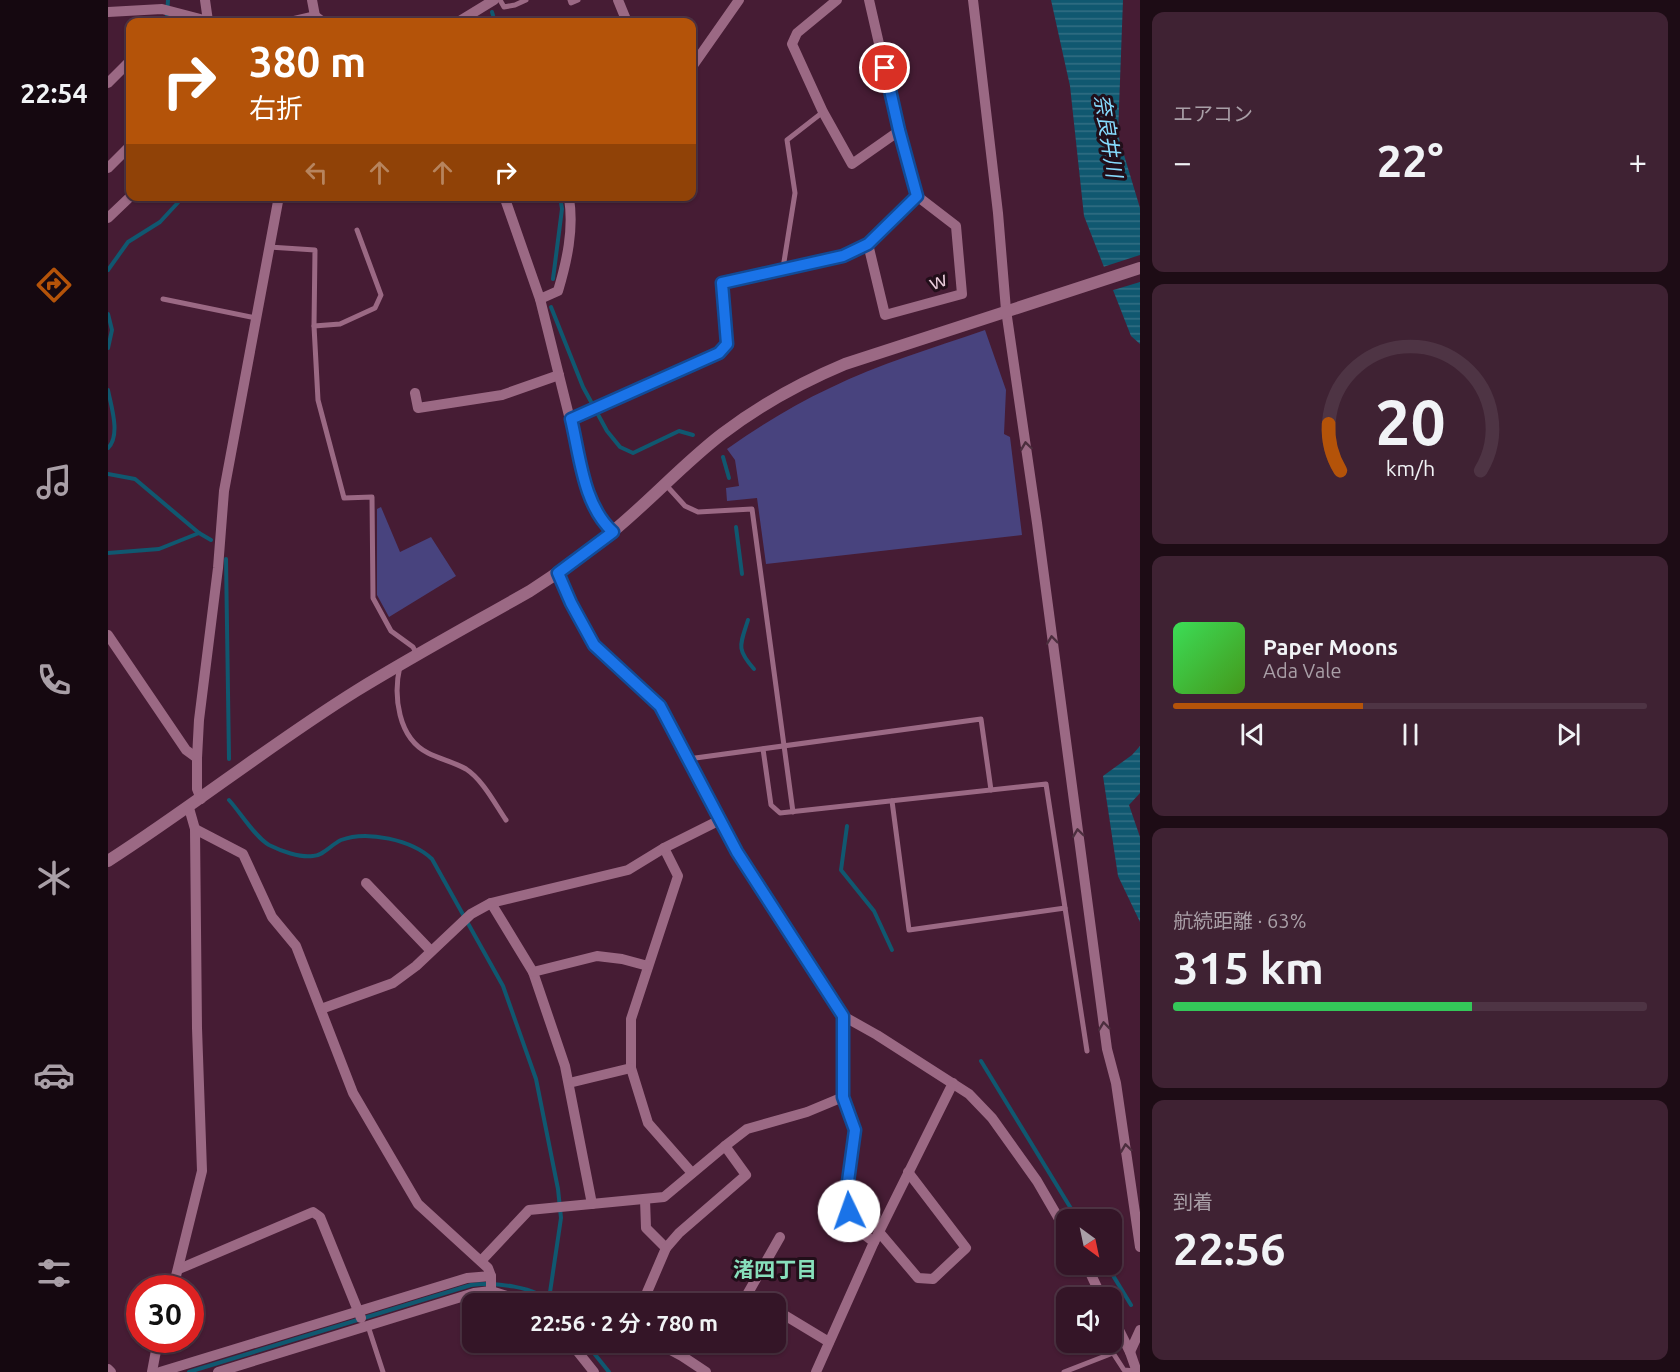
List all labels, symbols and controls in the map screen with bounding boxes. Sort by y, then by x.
text: 380 m [249,38,366,85]
icon: right [150,42,228,120]
pin [859,42,910,93]
icon: arrive [868,51,901,84]
text: 22:54 [20,78,88,108]
water label: 奈良井川 [1091,92,1128,181]
text: 右折 [249,93,303,123]
text: エアコン [1173,102,1253,125]
text: 22° [1377,135,1443,186]
text: − [1173,143,1192,180]
text: + [1628,143,1647,180]
icon: left [300,156,333,189]
icon: ahead [363,156,396,189]
icon: ahead [426,156,459,189]
icon: right [489,156,522,189]
icon: directions [33,264,75,306]
street label: ｗ [924,266,951,295]
text: 20 [1375,387,1445,457]
one-way arrow [1021,442,1033,451]
text: km/h [1385,456,1435,480]
icon: music [33,461,75,503]
text: Paper Moons [1263,634,1398,659]
one-way arrow [1047,635,1059,644]
icon: phone [33,659,75,701]
text: Ada Vale [1263,659,1341,682]
icon: previous [1236,718,1269,751]
icon: pause [1394,718,1427,751]
icon: next [1552,718,1585,751]
one-way arrow [1072,828,1085,838]
icon: climate [33,857,75,899]
text: 航続距離 · 63% [1173,909,1306,932]
text: 315 km [1173,942,1324,993]
one-way arrow [1098,1022,1110,1031]
icon: car [33,1054,75,1096]
one-way arrow [1120,1143,1132,1153]
position arrow [817,1179,881,1243]
text: 到着 [1173,1190,1213,1213]
north arrow [1056,1209,1122,1275]
map controls [1056,1209,1122,1353]
text: 22:56 [1173,1223,1286,1274]
icon: filters [33,1252,75,1294]
district label: 渚四丁目 [733,1257,817,1281]
speed limit sign: 30 [126,1275,204,1353]
button: sound [1056,1287,1122,1353]
text: 22:56 · 2 分 · 780 m [530,1310,718,1335]

